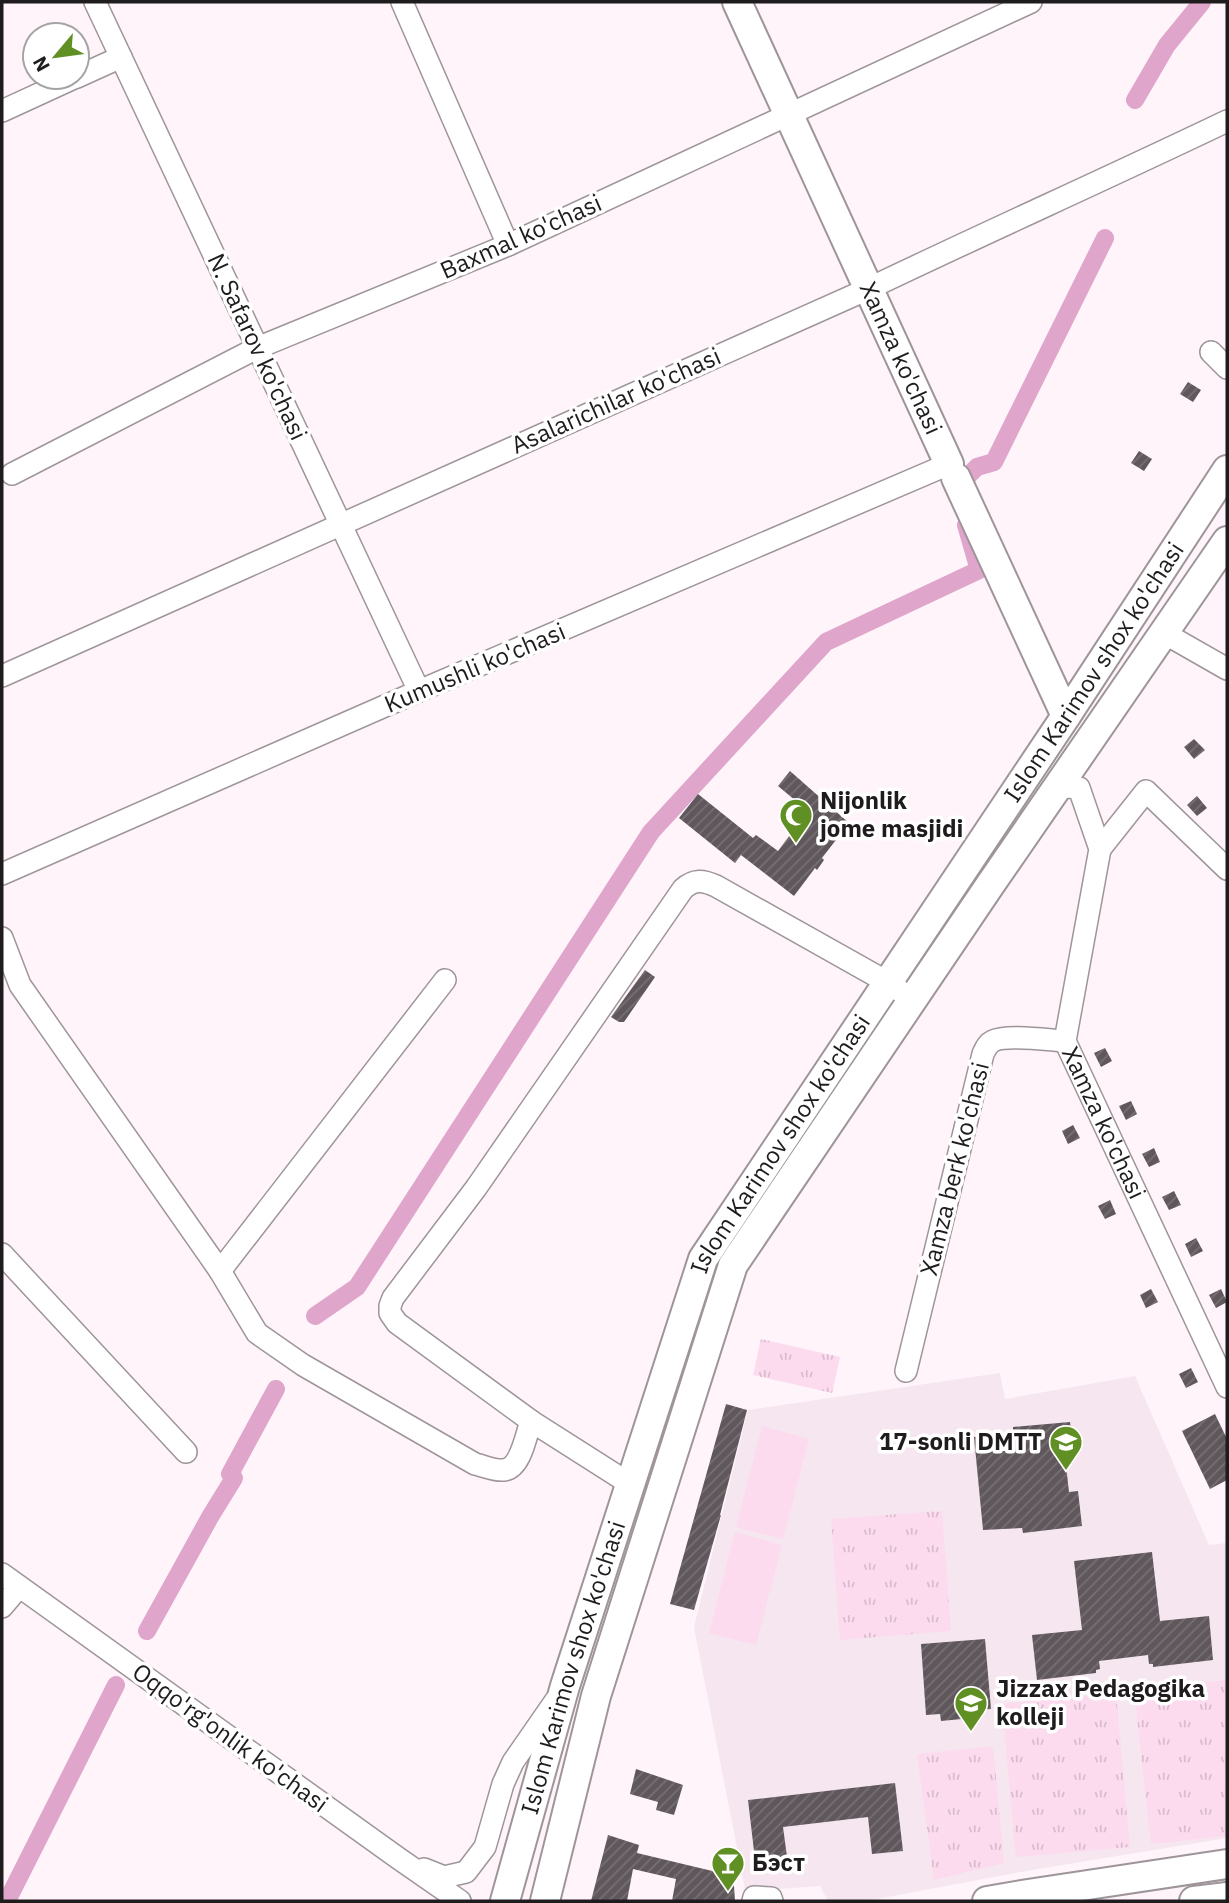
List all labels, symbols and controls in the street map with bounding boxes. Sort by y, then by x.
north arrow [21,21,91,91]
text: N [27,52,55,76]
street label: Baxmal ko'chasi [435,186,606,286]
street label: N. Safarov ko'chasi [201,248,315,445]
street label: Xamza ko'chasi [853,276,950,439]
street label: Asalarichilar ko'chasi [506,339,725,461]
street label: Islom Karimov shox ko'chasi [996,536,1191,808]
street label: Kumushli ko'chasi [379,615,570,720]
place label: Nijonlik jome masjidi [819,784,963,844]
mosque icon: Nijonlik jome masjidi [777,796,815,845]
street label: Islom Karimov shox ko'chasi [682,1008,877,1277]
street label: Xamza ko'chasi [1055,1041,1154,1204]
street label: Xamza berk ko'chasi [912,1059,996,1279]
school or university icon: 17-sonli DMTT [1047,1423,1085,1472]
place label: 17-sonli DMTT [879,1425,1042,1457]
street label: Islom Karimov shox ko'chasi [513,1517,632,1818]
street label: Oqqo'rg'onlik ko'chasi [126,1655,335,1819]
place label: Jizzax Pedagogika kolleji [996,1672,1205,1732]
school or university icon: Jizzax Pedagogika kolleji [952,1684,990,1733]
bar icon: Бэст [709,1844,747,1893]
place label: Бэст [752,1846,805,1878]

